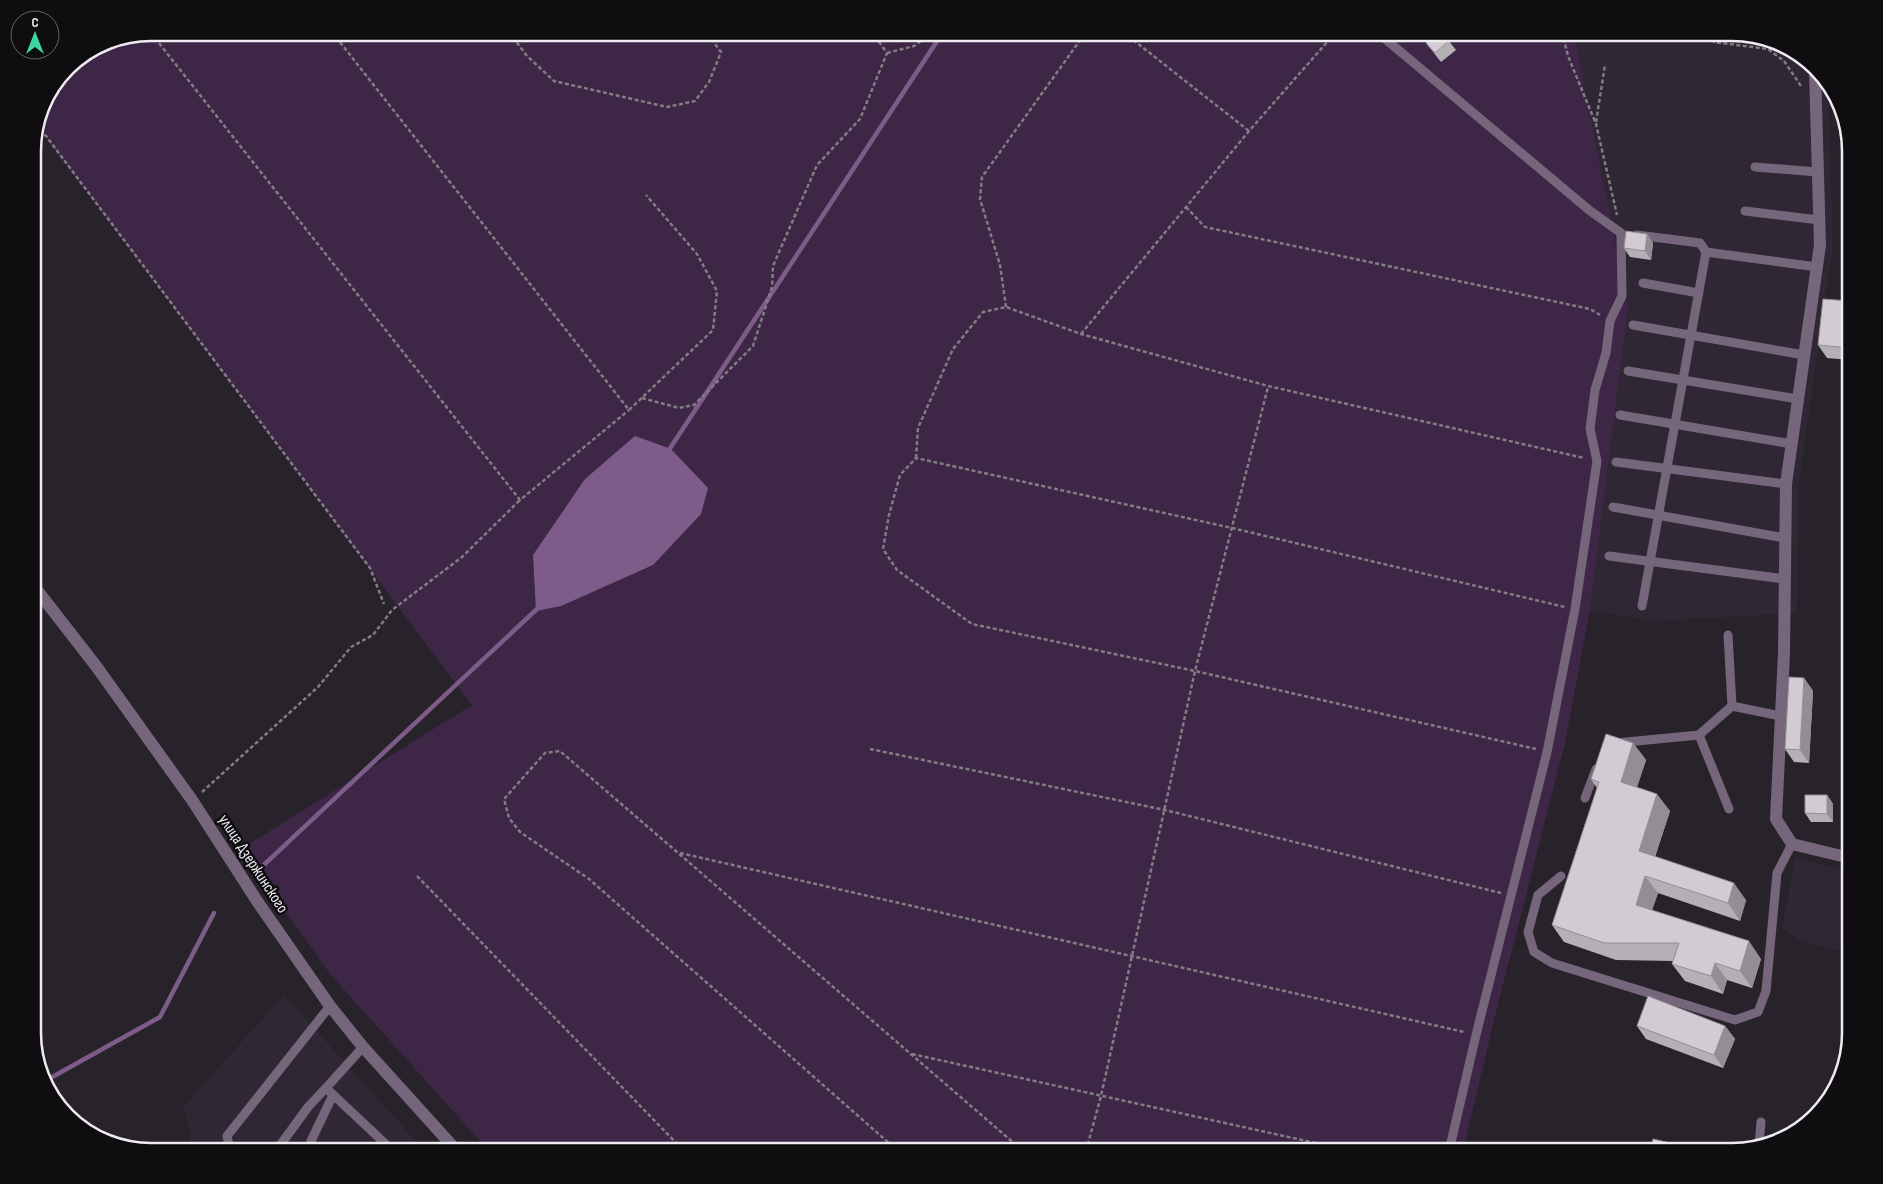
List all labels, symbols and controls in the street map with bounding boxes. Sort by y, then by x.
north arrow [10,10,60,60]
text: С [31,14,39,31]
street label: улица Дзержинского [214,811,292,917]

